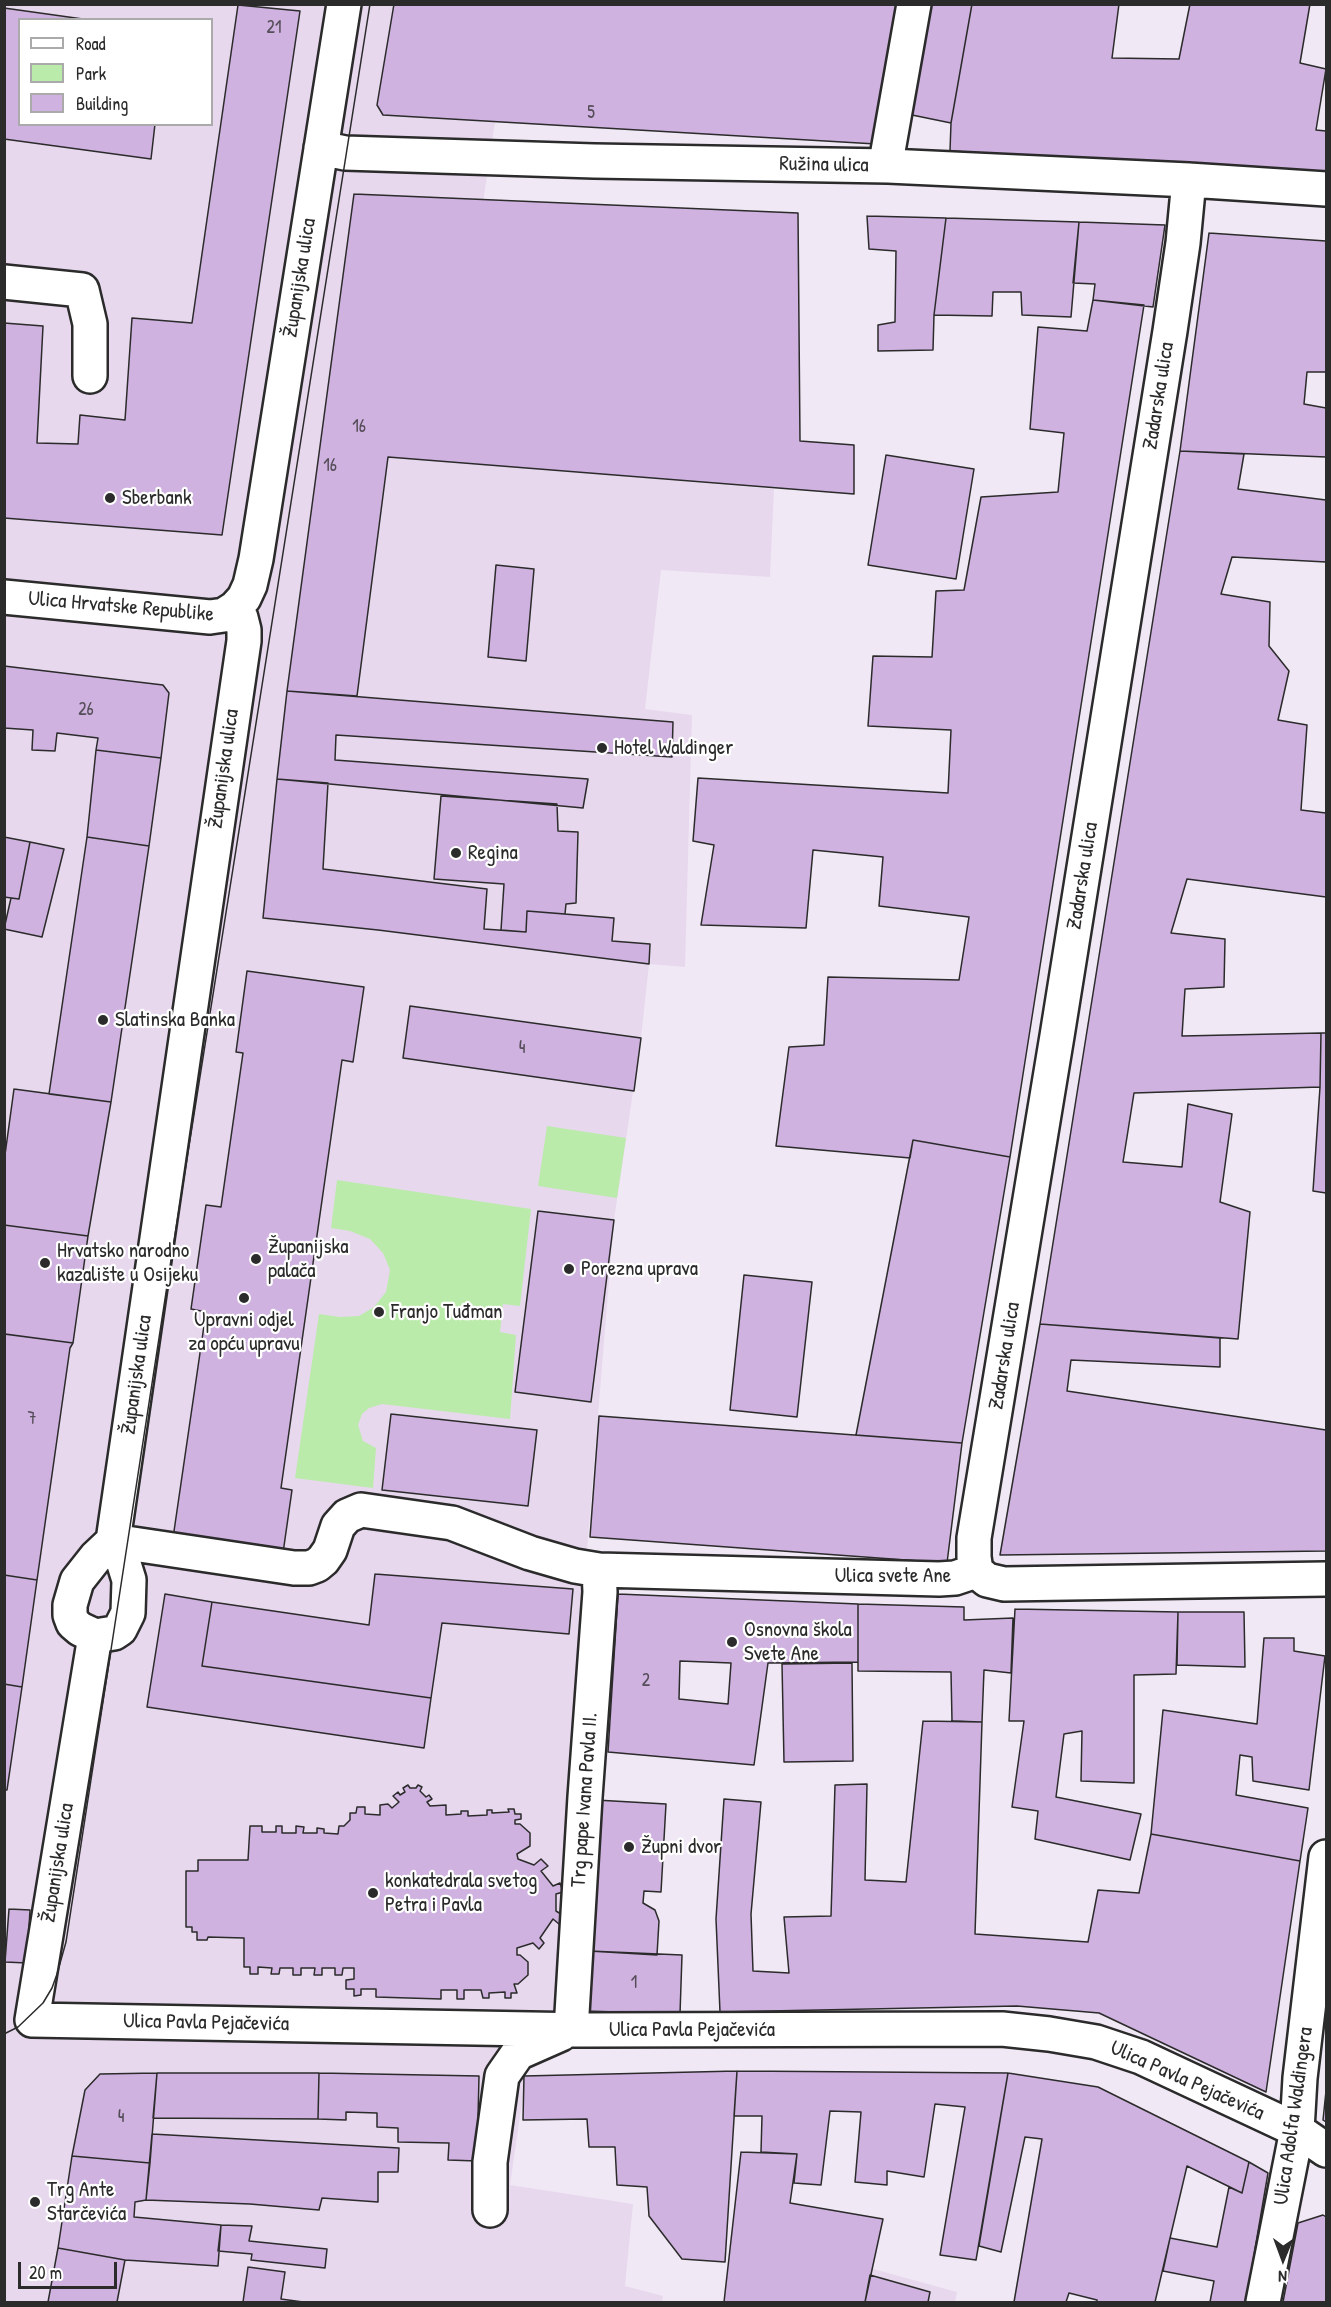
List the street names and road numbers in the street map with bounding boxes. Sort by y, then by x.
street label: Ružina ulica [779,152,869,178]
street label: Županijska ulica [278,217,322,339]
street label: Zadarska ulica [1138,341,1180,451]
street label: Ulica Hrvatske Republike [27,586,215,628]
street label: Županijska ulica [203,708,245,830]
street label: Zadarska ulica [1062,821,1104,931]
street label: Zadarska ulica [984,1301,1026,1411]
street label: Županijska ulica [116,1314,158,1436]
street label: Ulica svete Ane [835,1563,951,1589]
street label: Trg pape Ivana Pavla II. [566,1712,604,1888]
street label: Županijska ulica [36,1802,80,1924]
street label: Ulica Pavla Pejačevića [123,2009,289,2037]
street label: Ulica Pavla Pejačevića [609,2017,775,2043]
street label: Ulica Adolfa Waldingera [1269,2025,1319,2207]
street label: Ulica Pavla Pejačevića [1106,2036,1268,2126]

